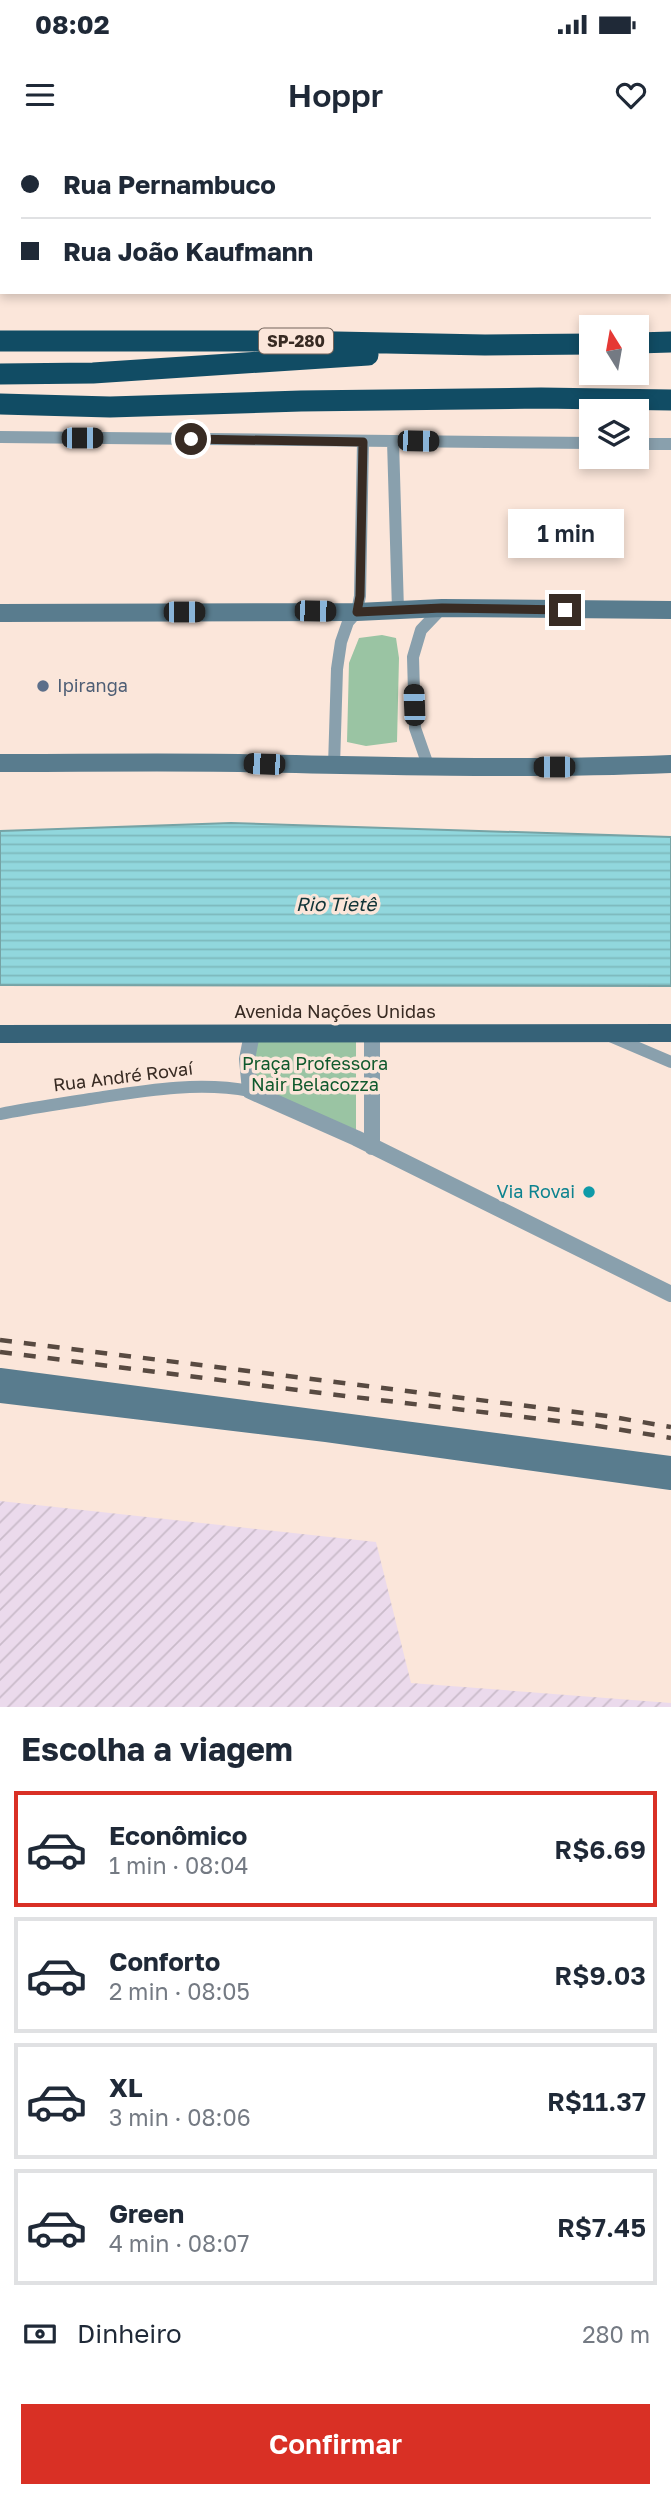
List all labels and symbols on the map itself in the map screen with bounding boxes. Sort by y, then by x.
north arrow [579,315,649,385]
road number: SP-280 [259,328,333,354]
route start [175,423,207,455]
car [62,428,104,449]
car [397,430,440,452]
callout: 1 min [507,508,623,558]
route end [549,594,581,626]
car [294,600,337,622]
car [164,602,206,623]
place label: Ipiranga [57,674,128,696]
marker: Ipiranga [35,678,51,694]
car [403,684,426,726]
car [243,753,286,775]
car [534,757,576,778]
water label: Rio Tietê [296,892,378,915]
street label: Avenida Nações Unidas [234,1000,436,1022]
park label: Praça Professora Nair Belacozza [242,1052,388,1095]
street label: Rua André Rovaí [52,1056,195,1095]
place label: Via Rovai [496,1180,575,1202]
marker: Via Rovai [581,1184,597,1200]

